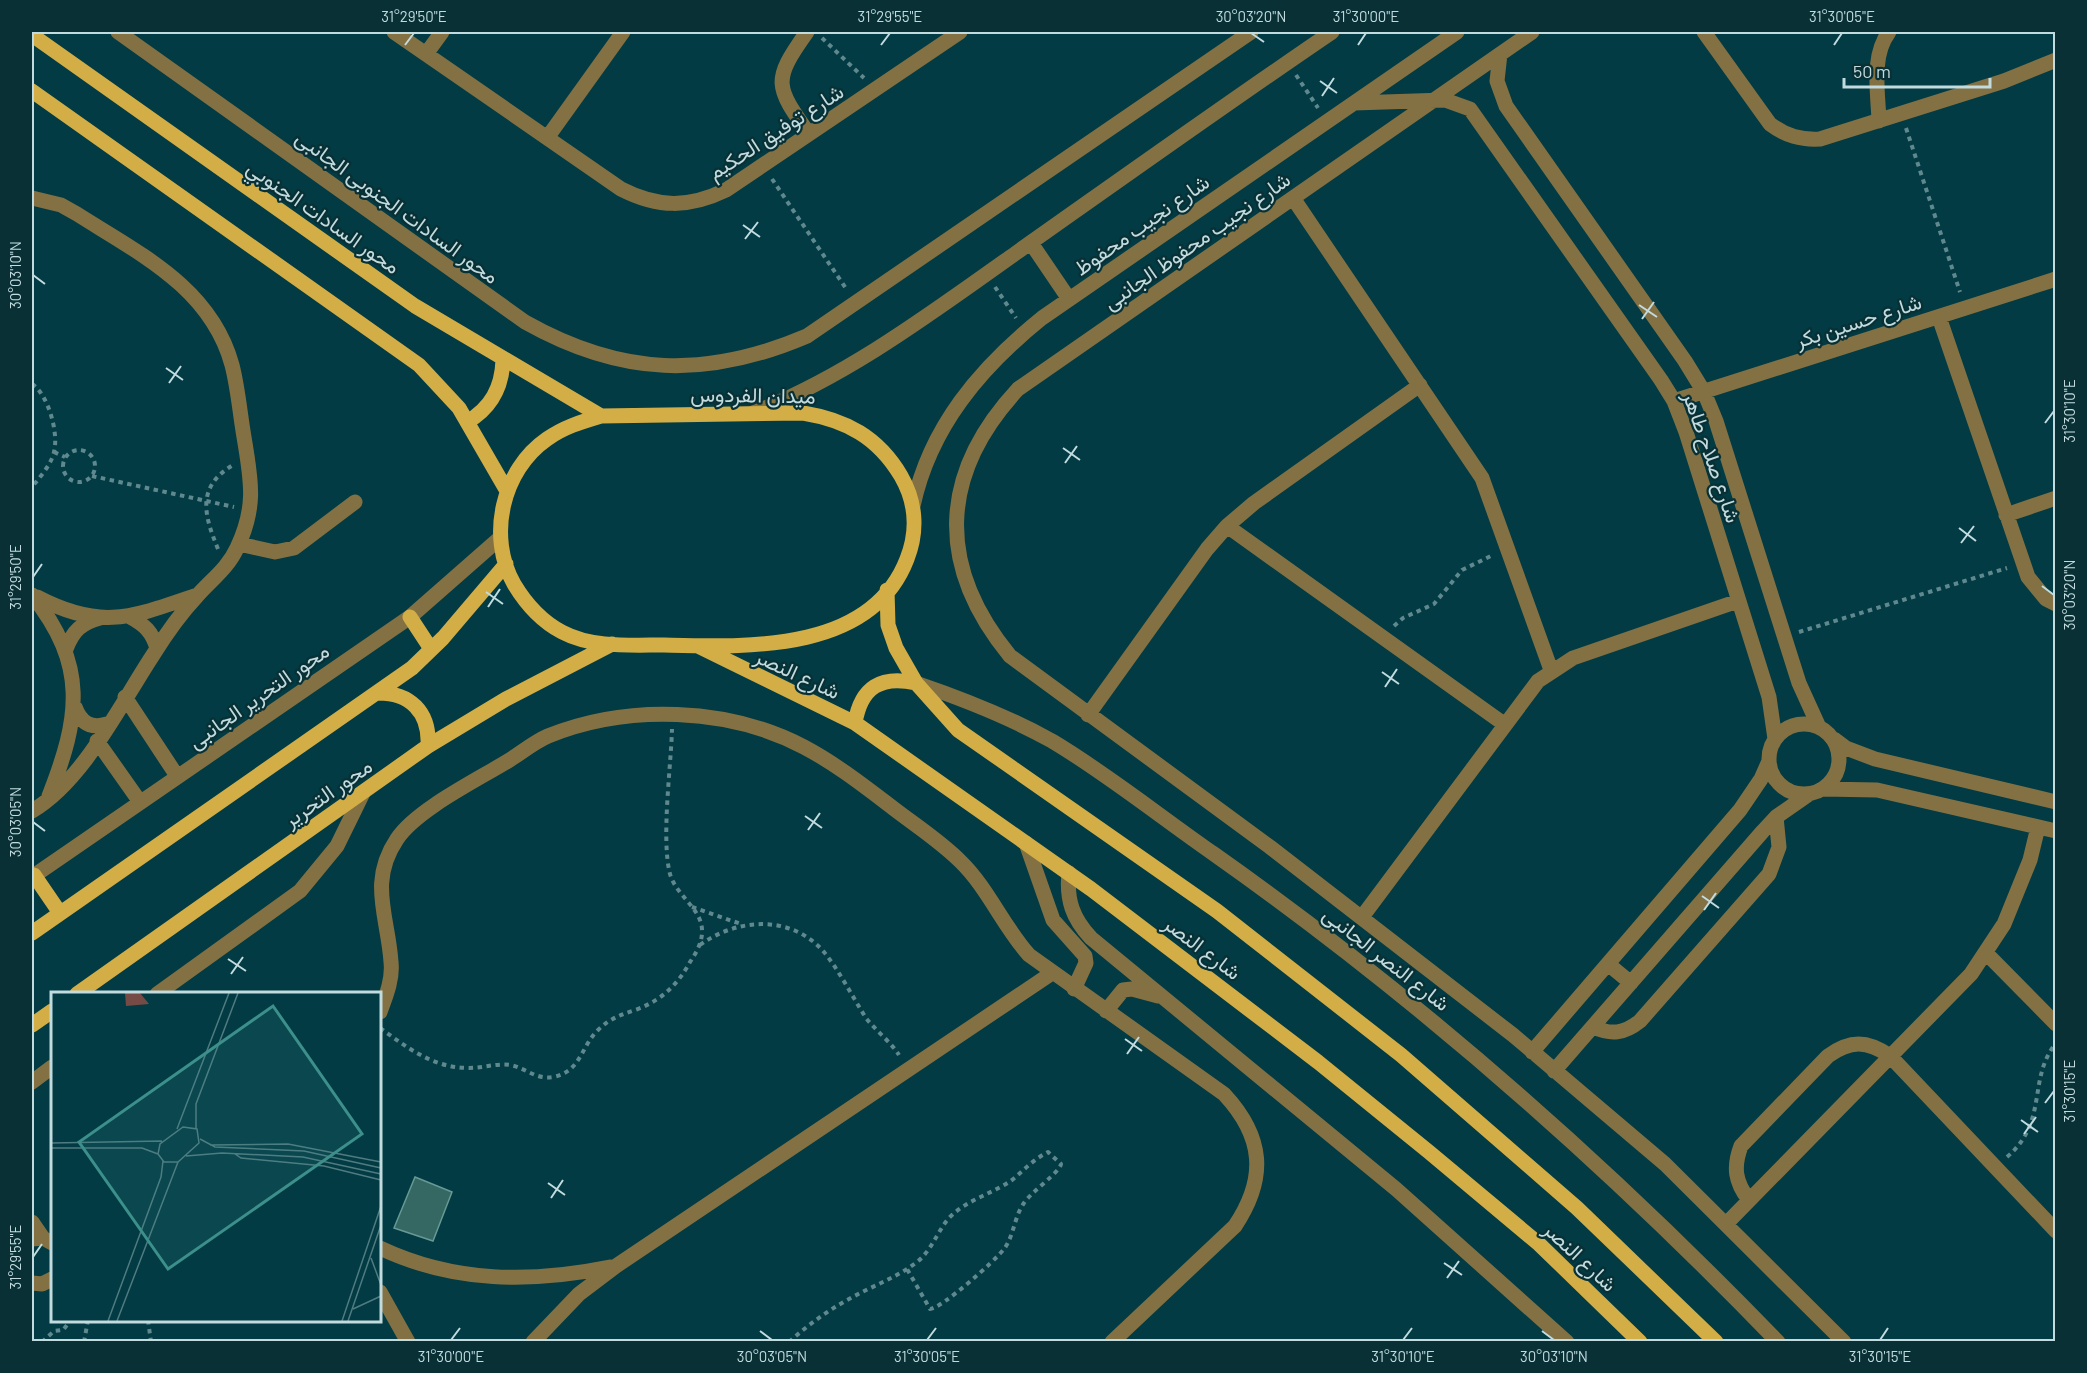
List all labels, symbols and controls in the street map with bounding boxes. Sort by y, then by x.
text: 31°29'50"E [381,7,447,25]
text: 31°29'55"E [858,7,922,25]
text: 30°03'20"N [1216,7,1286,25]
text: 31°30'00"E [1333,7,1399,25]
text: 31°30'05"E [1809,7,1875,25]
scale bar [1844,51,1990,89]
text: 50 m [1853,60,1891,82]
street label: شارع توفيق الحكيم [702,78,849,187]
street label: محور السادات الجنوبى الجانبى [290,124,504,290]
street label: محور السادات الجنوبي [239,154,405,283]
street label: شارع نجيب محفوظ الجانبى [1098,166,1296,317]
street label: شارع نجيب محفوظ [1069,168,1215,282]
text: 30°03'10"N [6,241,24,309]
street label: شارع حسين بكر [1791,288,1925,355]
text: 31°30'10"E [2060,379,2078,443]
street label: ميدان الفردوس [690,380,816,410]
street label: شارع صلاح طاهر [1676,387,1747,527]
text: 31°29'50"E [6,544,24,610]
text: 30°03'20"N [2060,560,2078,630]
street label: محور التحرير الجانبى [183,637,334,755]
street label: شارع النصر [749,642,844,706]
street label: محور التحرير [277,752,377,834]
text: 30°03'05"N [6,787,24,857]
street label: شارع النصر الجانبى [1317,901,1456,1018]
street label: شارع النصر [1157,909,1247,987]
inset map [51,992,381,1322]
text: 31°30'15"E [2060,1060,2078,1122]
street label: شارع النصر [1537,1215,1623,1298]
text: 31°29'55"E [6,1225,24,1289]
text: 31°30'00"E [418,1347,484,1365]
text: 30°03'05"N [737,1347,807,1365]
text: 31°30'05"E [894,1347,960,1365]
text: 31°30'10"E [1371,1347,1435,1365]
text: 30°03'10"N [1520,1347,1588,1365]
text: 31°30'15"E [1849,1347,1911,1365]

